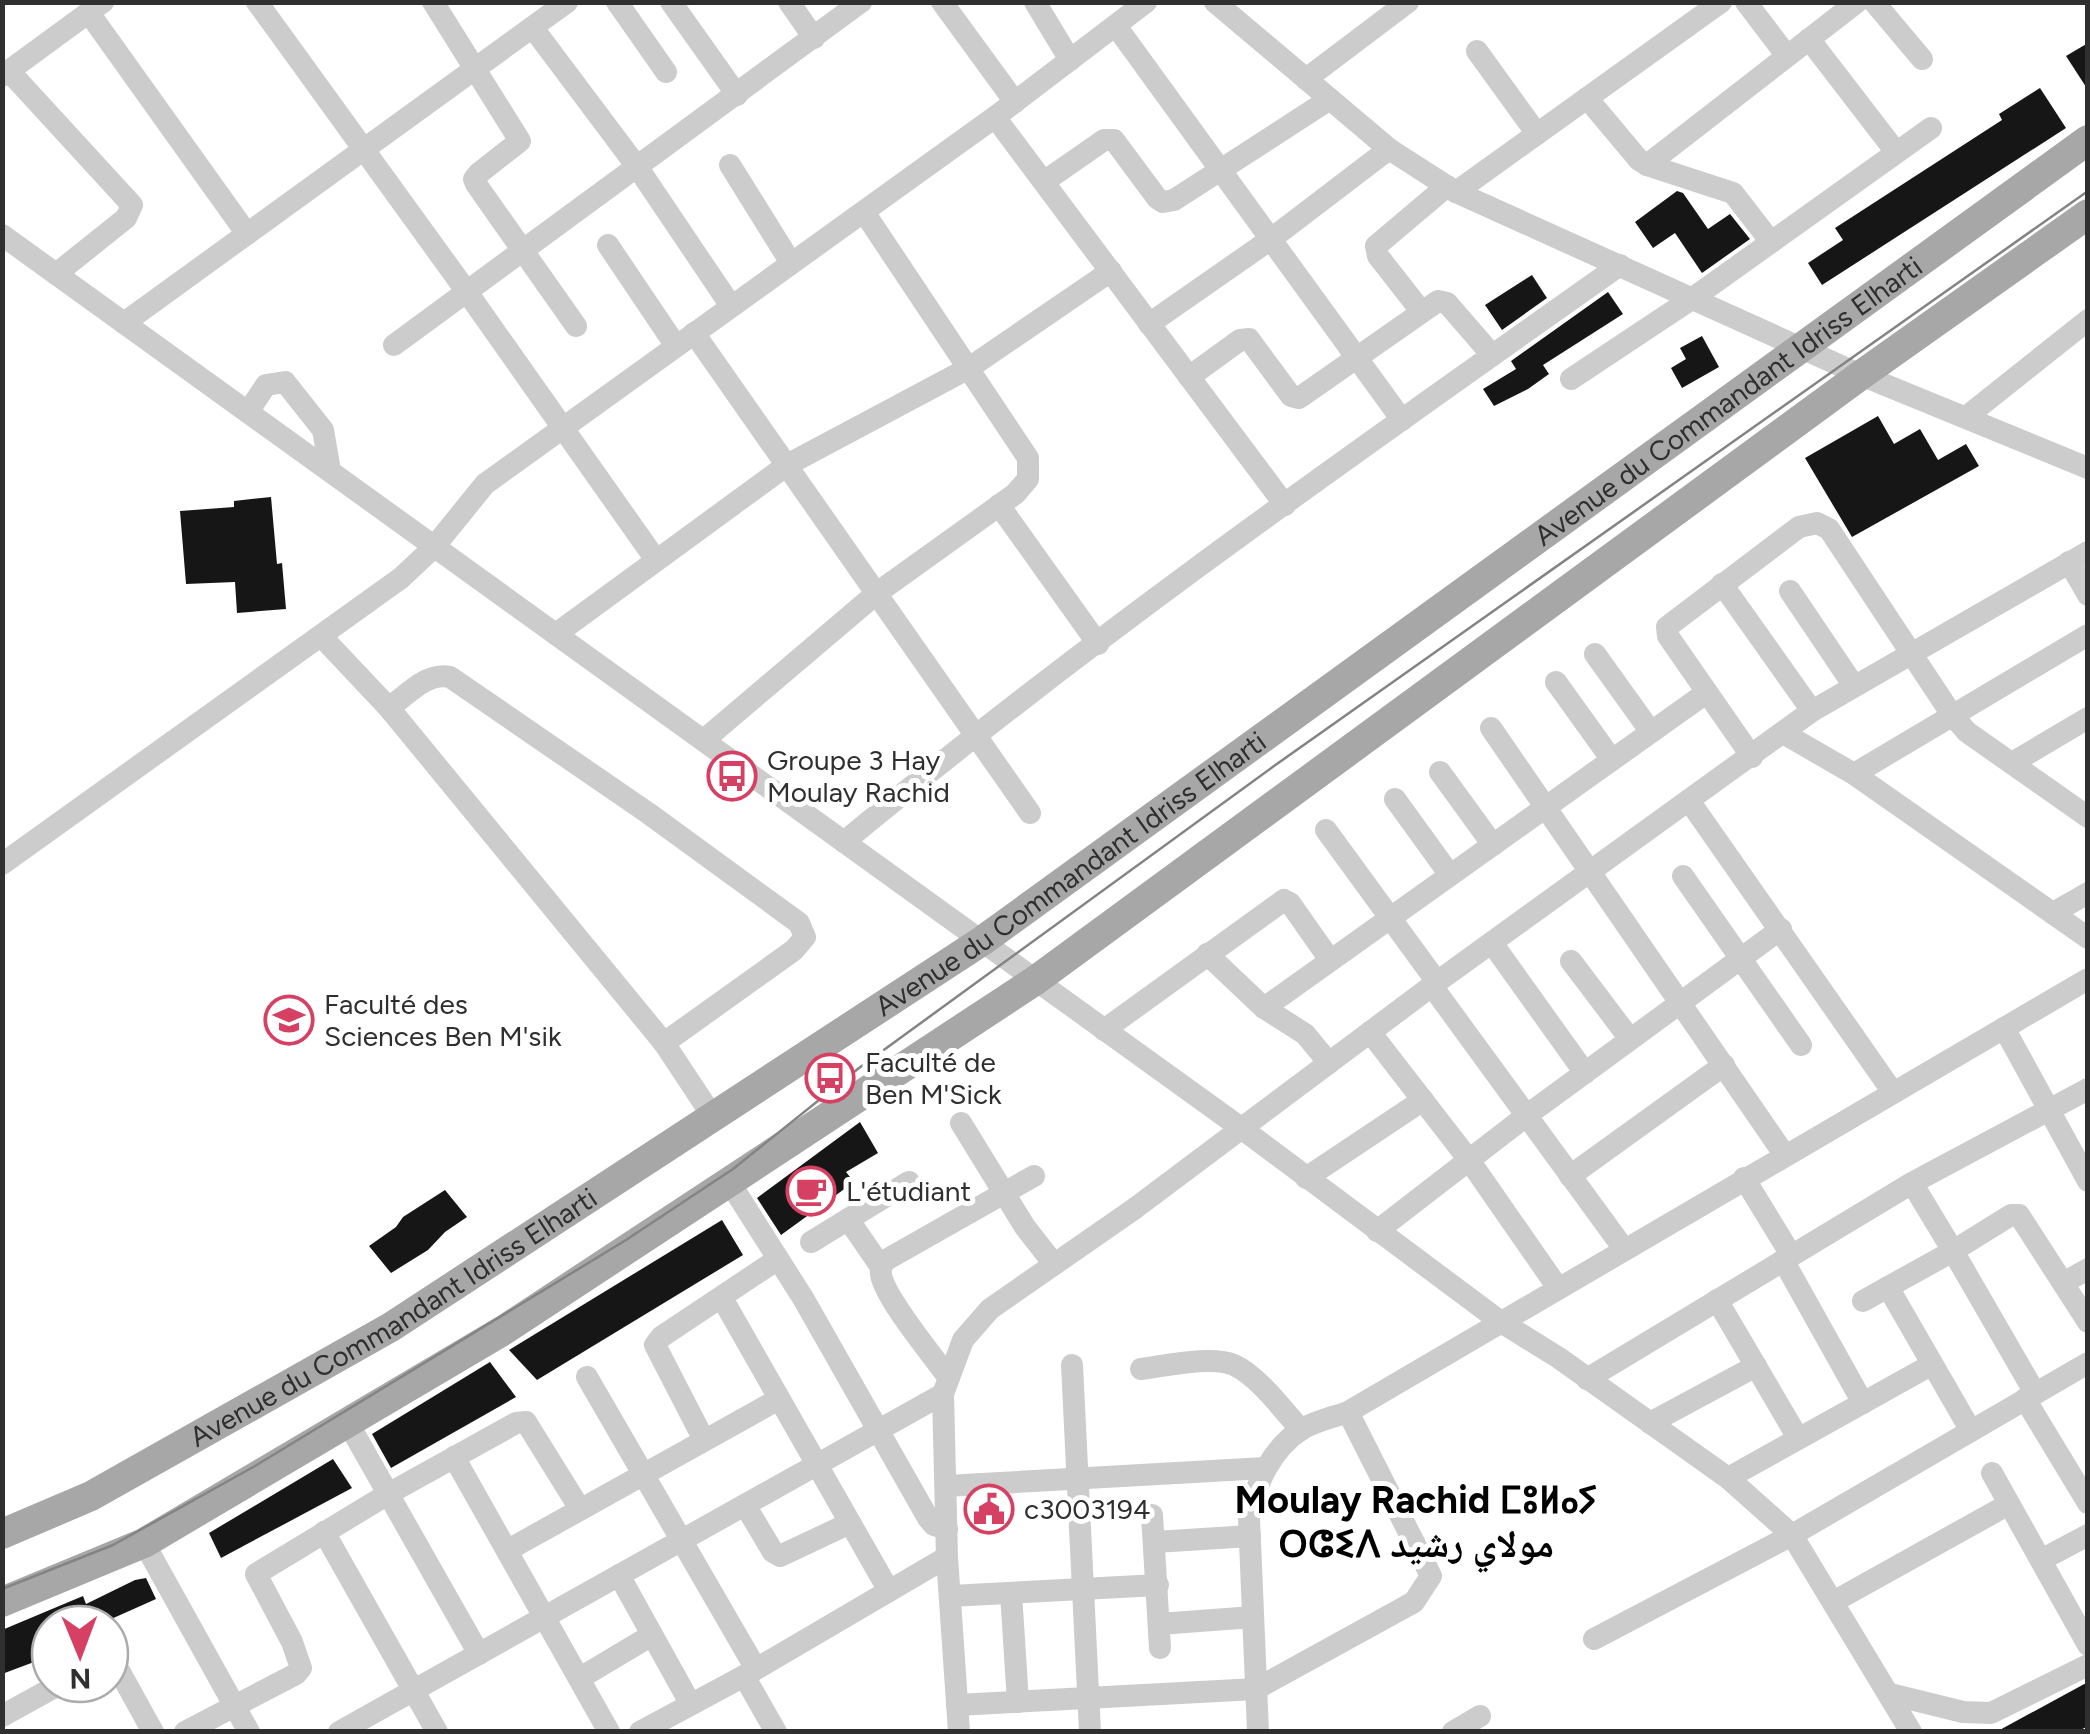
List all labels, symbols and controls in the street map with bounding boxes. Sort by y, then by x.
street label: Avenue du Commandant Idriss Elharti [1527,249,1929,553]
street label: Avenue du Commandant Idriss Elharti [869,724,1272,1023]
place label: Groupe 3 Hay Moulay Rachid [767,743,950,809]
bus stop icon: Groupe 3 Hay Moulay Rachid [706,750,758,802]
place label: Faculté des Sciences Ben M'sik [324,987,562,1053]
school or university icon: Faculté des Sciences Ben M'sik [263,994,315,1046]
place label: Faculté de Ben M'Sick [865,1045,1002,1111]
bus stop icon: Faculté de Ben M'Sick [804,1052,856,1104]
cafe icon: L'étudiant [785,1165,837,1217]
place label: L'étudiant [846,1174,971,1208]
street label: Avenue du Commandant Idriss Elharti [184,1180,603,1454]
district label: Moulay Rachid ⵎⵓⵍⴰⵢ ⵔⵛⵉⴷ مولاي رشيد [1235,1477,1597,1573]
public building icon: c3003194 [963,1483,1015,1535]
place label: c3003194 [1024,1492,1150,1526]
north arrow [30,1604,130,1704]
text: N [69,1662,92,1696]

